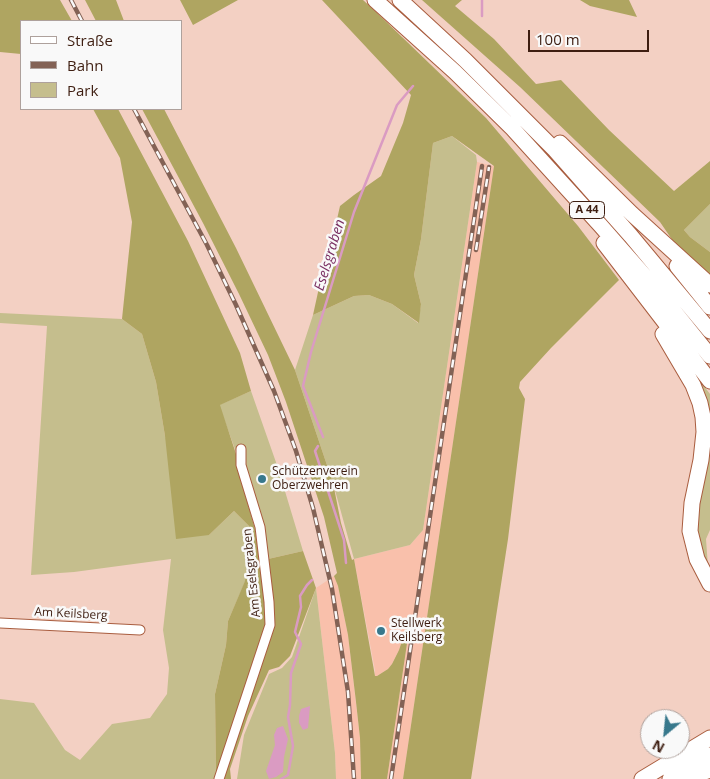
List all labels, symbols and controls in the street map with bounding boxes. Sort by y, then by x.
legend [20,20,182,110]
scale bar [530,20,651,52]
text: 100 m [536,29,580,49]
text: Straße [67,30,113,50]
text: Bahn [67,55,103,75]
text: Park [67,80,98,100]
road number: A 44 [570,202,604,218]
water label: Eselsgraben [311,217,349,293]
place label: Schützenverein Oberzwehren [272,465,358,493]
marker: Schützenverein Oberzwehren [256,473,268,485]
street label: Am Eselsgraben [240,528,264,618]
street label: Am Keilsberg [34,605,108,623]
place label: Stellwerk Keilsberg [391,617,442,645]
marker: Stellwerk Keilsberg [375,625,387,637]
north arrow [640,709,690,759]
text: N [649,736,668,758]

